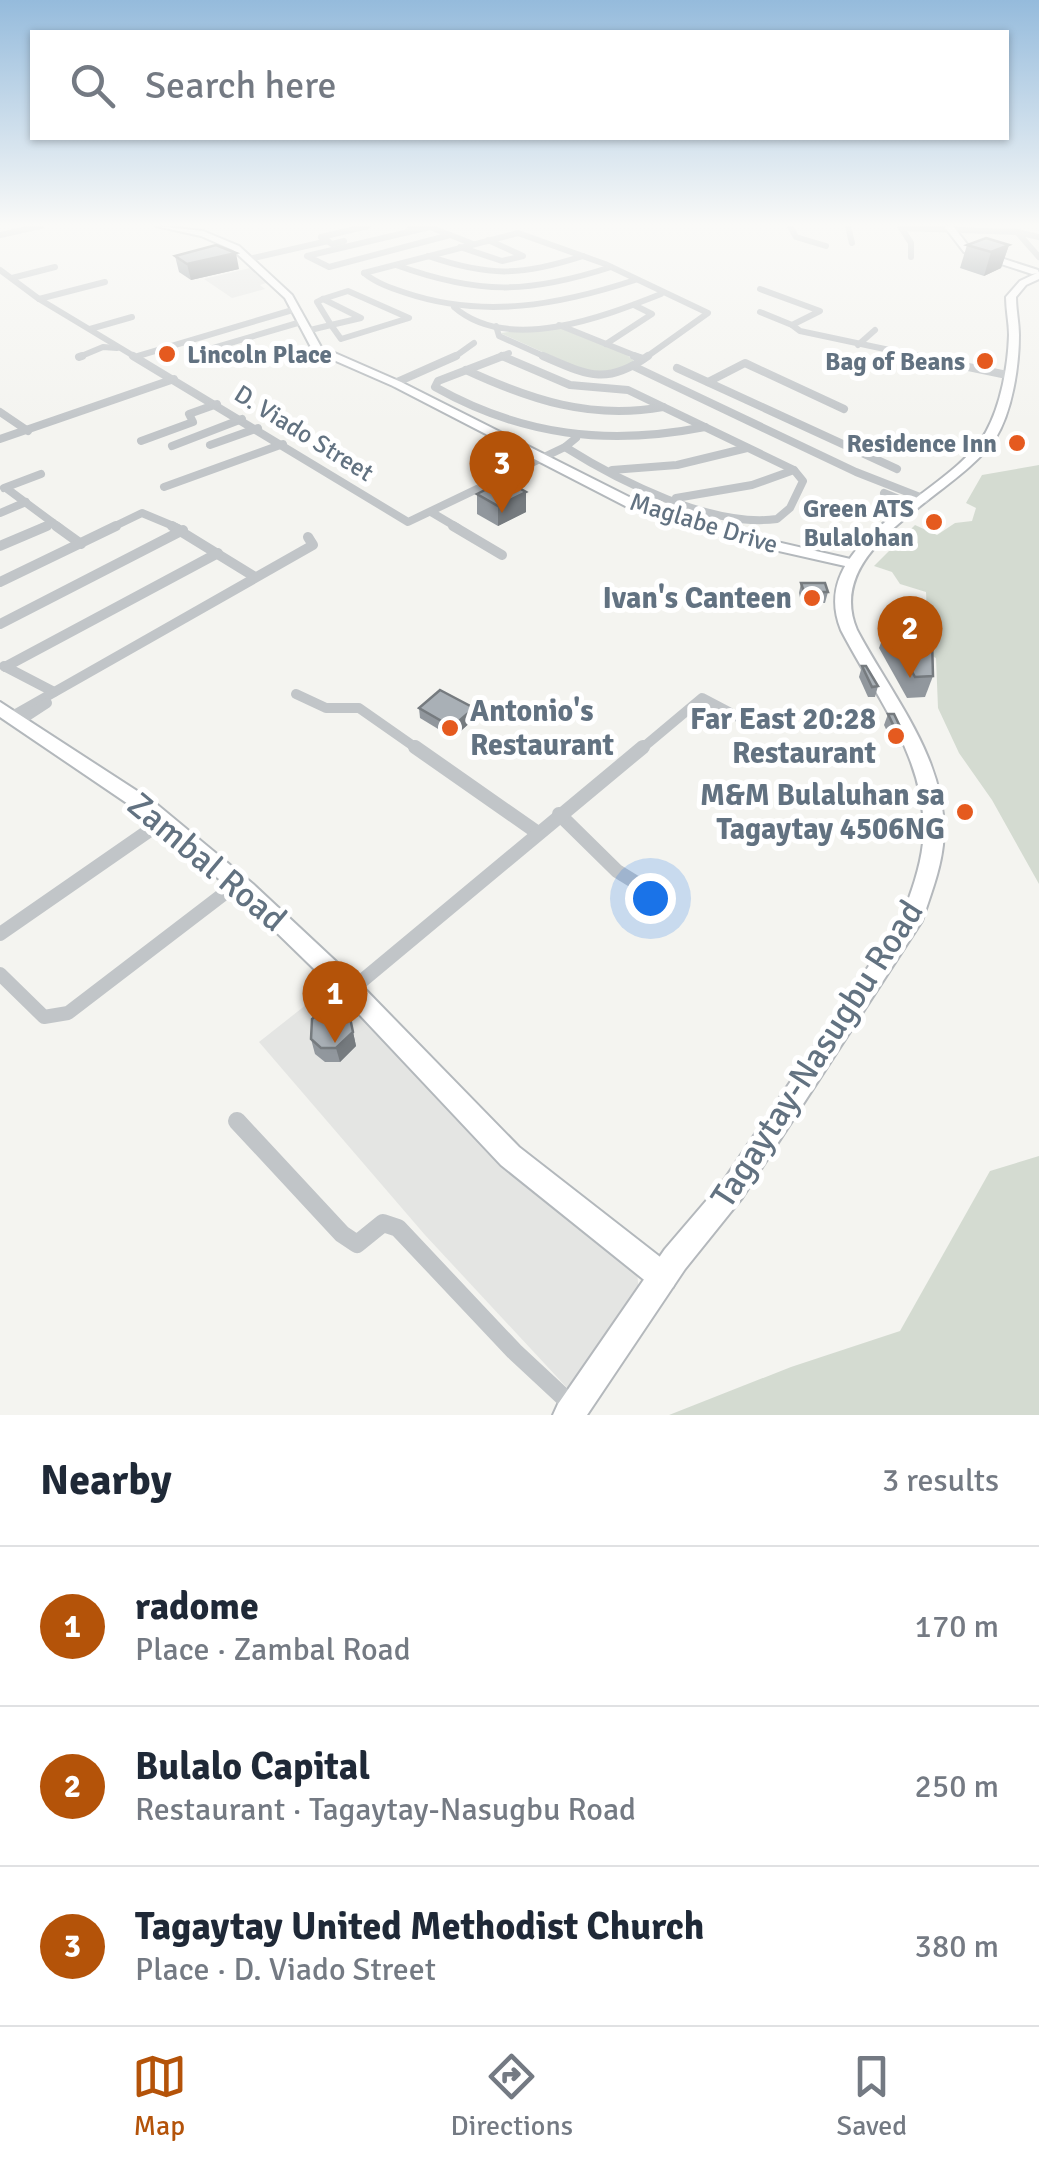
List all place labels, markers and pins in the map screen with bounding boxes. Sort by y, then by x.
place label: Lincoln Place [187,339,332,370]
marker: Lincoln Place [156,343,178,365]
place label: Bag of Beans [825,346,965,377]
marker: Bag of Beans [974,350,996,372]
place label: Residence Inn [847,428,997,459]
pin: 3 [470,430,534,513]
marker: Residence Inn [1006,432,1028,454]
place label: Green ATS Bulalohan [803,493,914,553]
marker: Green ATS Bulalohan [923,511,945,533]
place label: Ivan's Canteen [602,580,792,617]
marker: Ivan's Canteen [801,587,823,609]
pin: 2 [878,596,942,678]
place label: Antonio's Restaurant [470,693,614,764]
place label: Far East 20:28 Restaurant [690,701,876,772]
marker: Antonio's Restaurant [439,717,461,739]
marker: Far East 20:28 Restaurant [885,725,907,747]
place label: M&M Bulaluhan sa Tagaytay 4506NG [700,777,945,848]
marker: M&M Bulaluhan sa Tagaytay 4506NG [954,801,976,823]
pin: 1 [302,960,368,1043]

